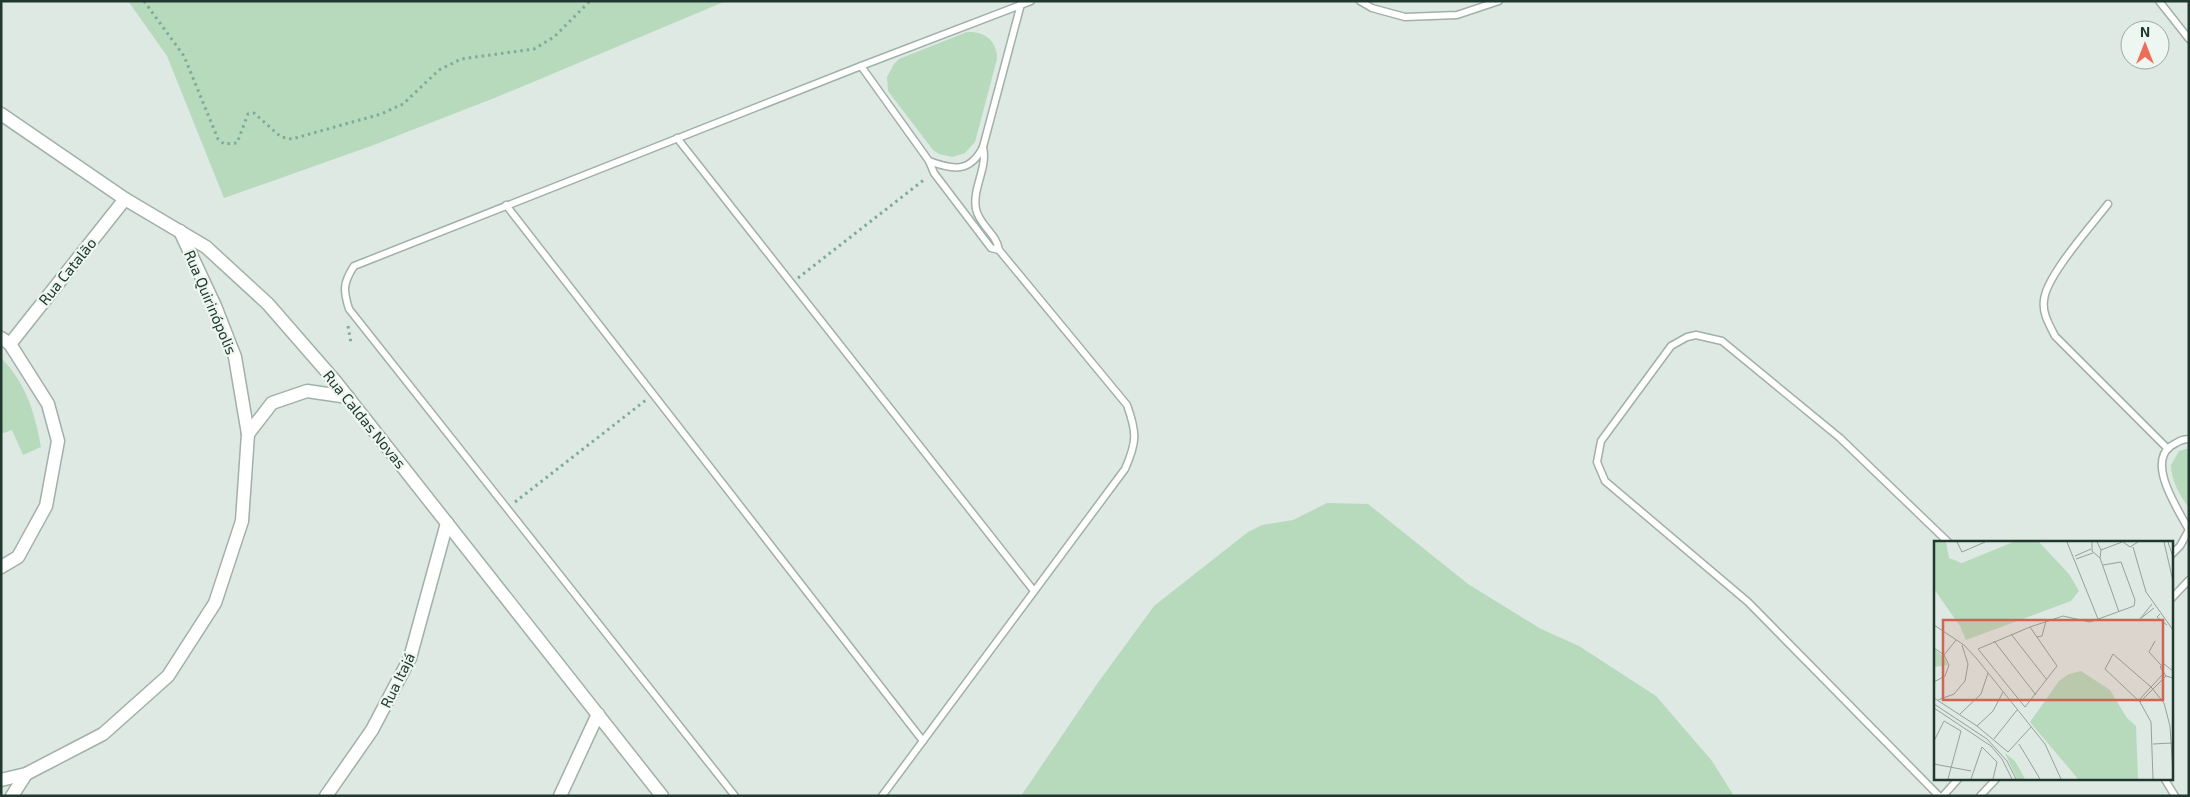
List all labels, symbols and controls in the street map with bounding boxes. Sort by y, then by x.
north arrow [2120,20,2170,70]
text: N [2140,23,2150,40]
street label: Rua Catalão [34,234,100,308]
street label: Rua Quirinópolis [180,247,241,357]
street label: Rua Caldas Novas [320,366,410,472]
inset map [1934,541,2172,780]
street label: Rua Itajá [376,649,419,711]

